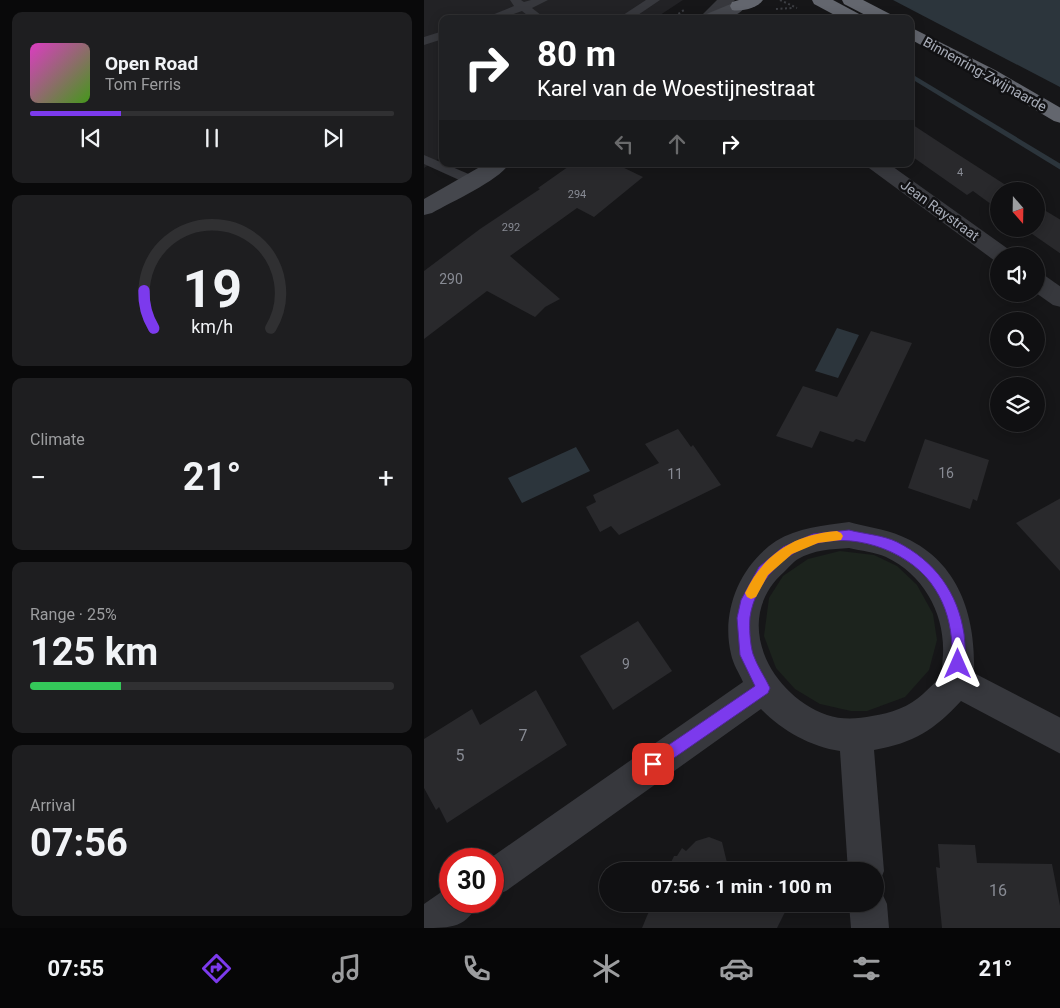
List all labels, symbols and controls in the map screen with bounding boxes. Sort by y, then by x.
street label: Binnenring-Zwijnaarde [920,33,1050,115]
text: 80 m [537,34,616,75]
icon: right [454,35,519,100]
text: Open Road [105,52,198,75]
text: Tom Ferris [105,75,181,94]
text: Karel van de Woestijnestraat [537,76,815,101]
icon: previous [77,124,105,152]
icon: pause [198,124,226,152]
icon: next [319,124,347,152]
icon: left [610,130,638,158]
icon: ahead [663,130,691,158]
icon: right [716,130,744,158]
house number: 4 [957,166,963,179]
street label: Jean Raystraat [898,176,983,244]
north arrow [990,182,1045,238]
map controls [990,182,1045,432]
house number: 294 [568,188,586,201]
house number: 292 [502,221,520,234]
button: sound [990,247,1045,302]
text: 19 [182,259,242,320]
house number: 290 [439,271,463,287]
button: search [990,312,1045,367]
text: km/h [191,316,233,337]
button: layers [990,377,1045,432]
text: Climate [30,430,85,449]
text: 21° [183,455,241,499]
text: − [30,461,46,494]
text: + [378,461,394,494]
house number: 16 [938,465,954,481]
house number: 11 [667,466,683,482]
text: Range · 25% [30,605,117,624]
text: 125 km [30,630,158,674]
position arrow [931,637,983,689]
house number: 9 [622,656,630,672]
house number: 7 [519,726,528,745]
pin [632,743,674,785]
house number: 5 [456,746,465,765]
icon: arrive [639,750,667,778]
text: Arrival [30,796,75,815]
text: 07:56 [30,821,128,865]
speed limit sign: 30 [439,848,504,913]
text: 07:56 · 1 min · 100 m [651,875,832,898]
house number: 16 [989,881,1007,900]
icon: directions [199,951,234,986]
icon: music [329,951,364,986]
icon: phone [459,951,494,986]
icon: climate [589,951,624,986]
icon: car [719,951,754,986]
icon: filters [849,951,884,986]
text: 07:55 [47,956,104,981]
text: 21° [979,956,1012,981]

